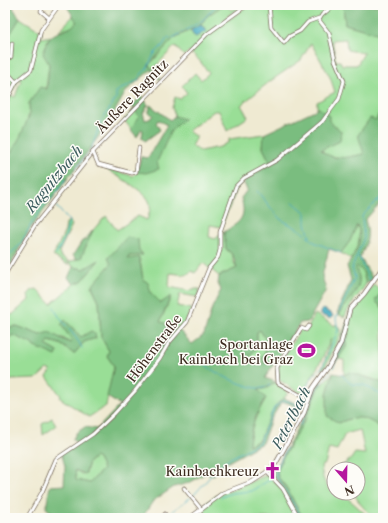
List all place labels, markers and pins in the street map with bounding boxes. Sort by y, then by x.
place label: Sportanlage Kainbach bei Graz [179,336,293,367]
sports icon: Sportanlage Kainbach bei Graz [296,341,316,361]
church icon: Kainbachkreuz [262,461,282,481]
place label: Kainbachkreuz [165,463,259,479]

